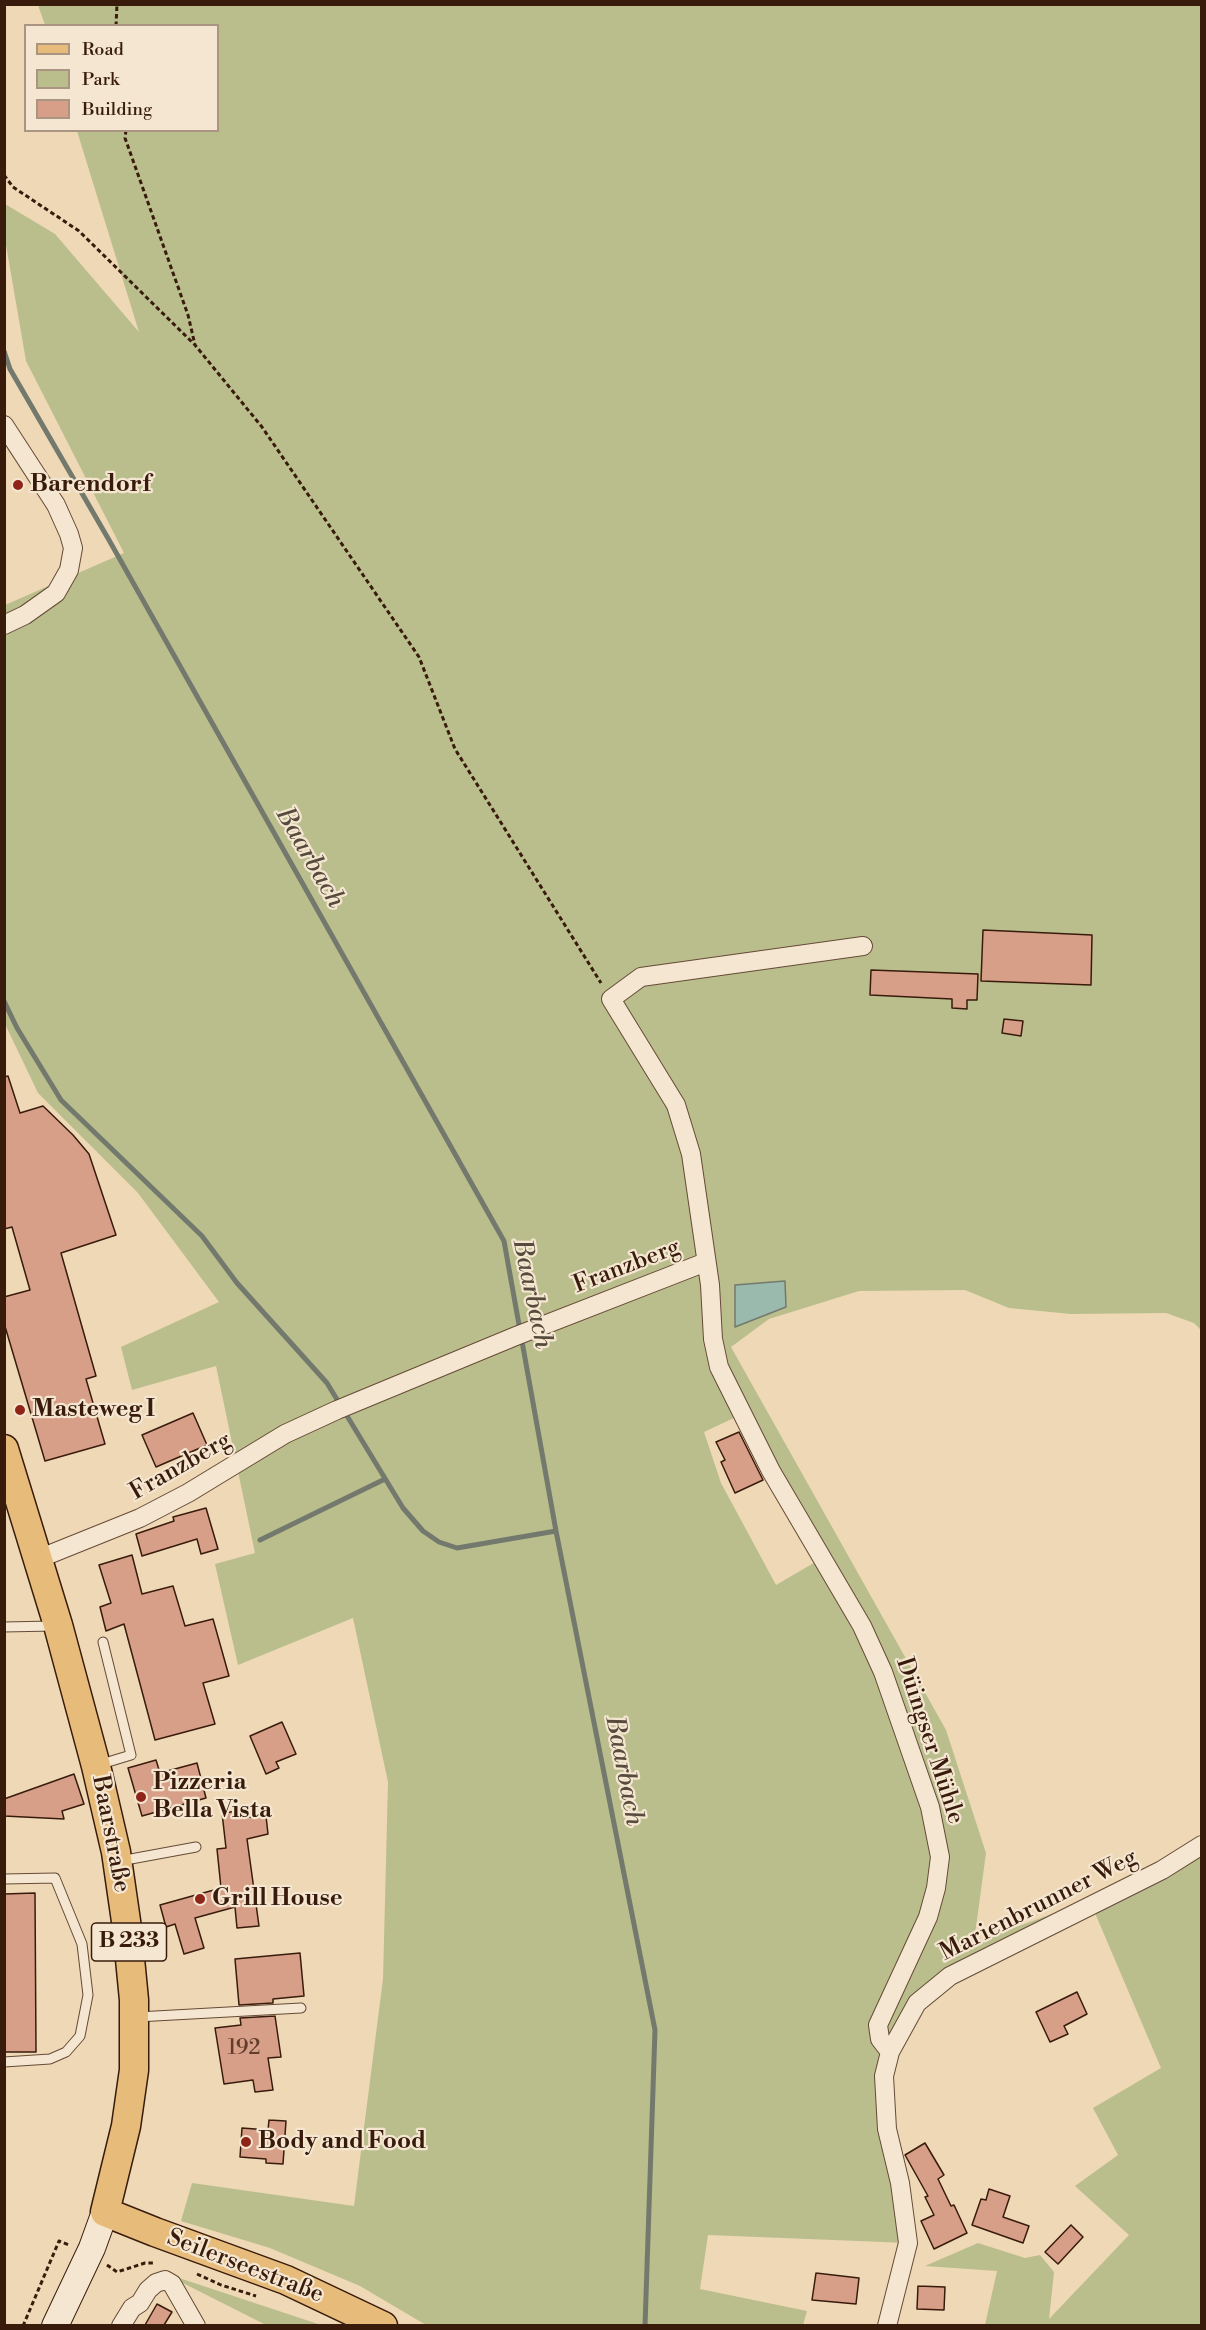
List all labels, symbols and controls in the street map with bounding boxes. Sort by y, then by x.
legend [24,24,219,132]
text: Road [82,38,124,61]
text: Park [82,68,119,91]
text: Building [82,98,152,121]
place label: Barendorf [30,471,151,499]
marker: Barendorf [11,478,25,492]
water label: Baarbach [268,802,350,914]
street label: Franzberg [569,1233,685,1301]
water label: Baarbach [504,1236,558,1352]
place label: Masteweg I [32,1396,155,1424]
marker: Masteweg I [13,1403,27,1417]
street label: Franzberg [125,1426,237,1508]
street label: Düingser Mühle [889,1654,969,1828]
water label: Baarbach [597,1714,649,1828]
place label: Pizzeria Bella Vista [153,1769,272,1825]
street label: Baarstraße [85,1773,135,1895]
marker: Pizzeria Bella Vista [134,1790,148,1804]
street label: Marienbrunner Weg [935,1844,1143,1968]
place label: Grill House [212,1885,343,1913]
marker: Grill House [193,1892,207,1906]
road number: B 233 [92,1923,166,1961]
house number: 192 [228,2036,260,2062]
place label: Body and Food [258,2128,426,2156]
marker: Body and Food [239,2135,253,2149]
street label: Seilerseestraße [163,2224,327,2310]

